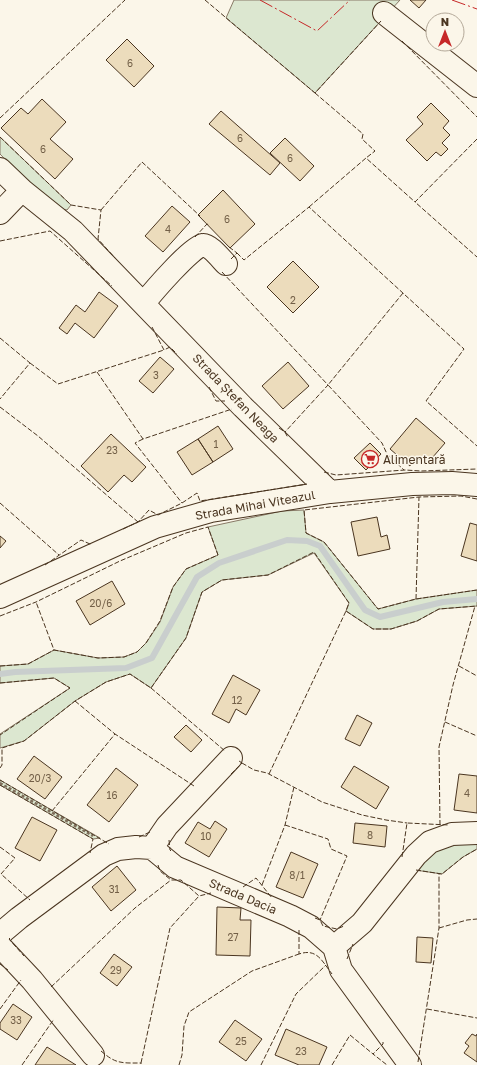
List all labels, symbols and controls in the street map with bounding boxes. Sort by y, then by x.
north arrow [425,12,465,52]
text: N [441,15,449,28]
house number: 6 [127,57,133,69]
house number: 6 [237,132,243,144]
house number: 6 [40,143,46,155]
house number: 6 [287,152,293,164]
house number: 6 [224,213,230,225]
house number: 4 [165,223,171,235]
house number: 2 [290,294,296,306]
street label: Strada Ștefan Neaga [190,350,282,446]
house number: 3 [153,369,159,381]
house number: 1 [214,438,219,450]
house number: 23 [106,444,118,456]
supermarket icon: Alimentară [360,449,380,469]
place label: Alimentară [383,452,446,467]
street label: Strada Mihai Viteazul [194,487,316,523]
house number: 20/6 [90,597,112,609]
house number: 12 [232,694,243,706]
house number: 20/3 [29,772,51,784]
house number: 4 [464,787,470,799]
house number: 16 [107,789,117,801]
house number: 8 [367,829,373,841]
house number: 10 [200,830,212,842]
house number: 8/1 [289,869,305,881]
street label: Strada Dacia [207,875,279,917]
house number: 31 [109,883,119,895]
house number: 27 [227,931,239,943]
house number: 29 [110,964,122,976]
house number: 33 [10,1014,22,1026]
house number: 25 [235,1035,247,1047]
house number: 23 [295,1045,307,1057]

